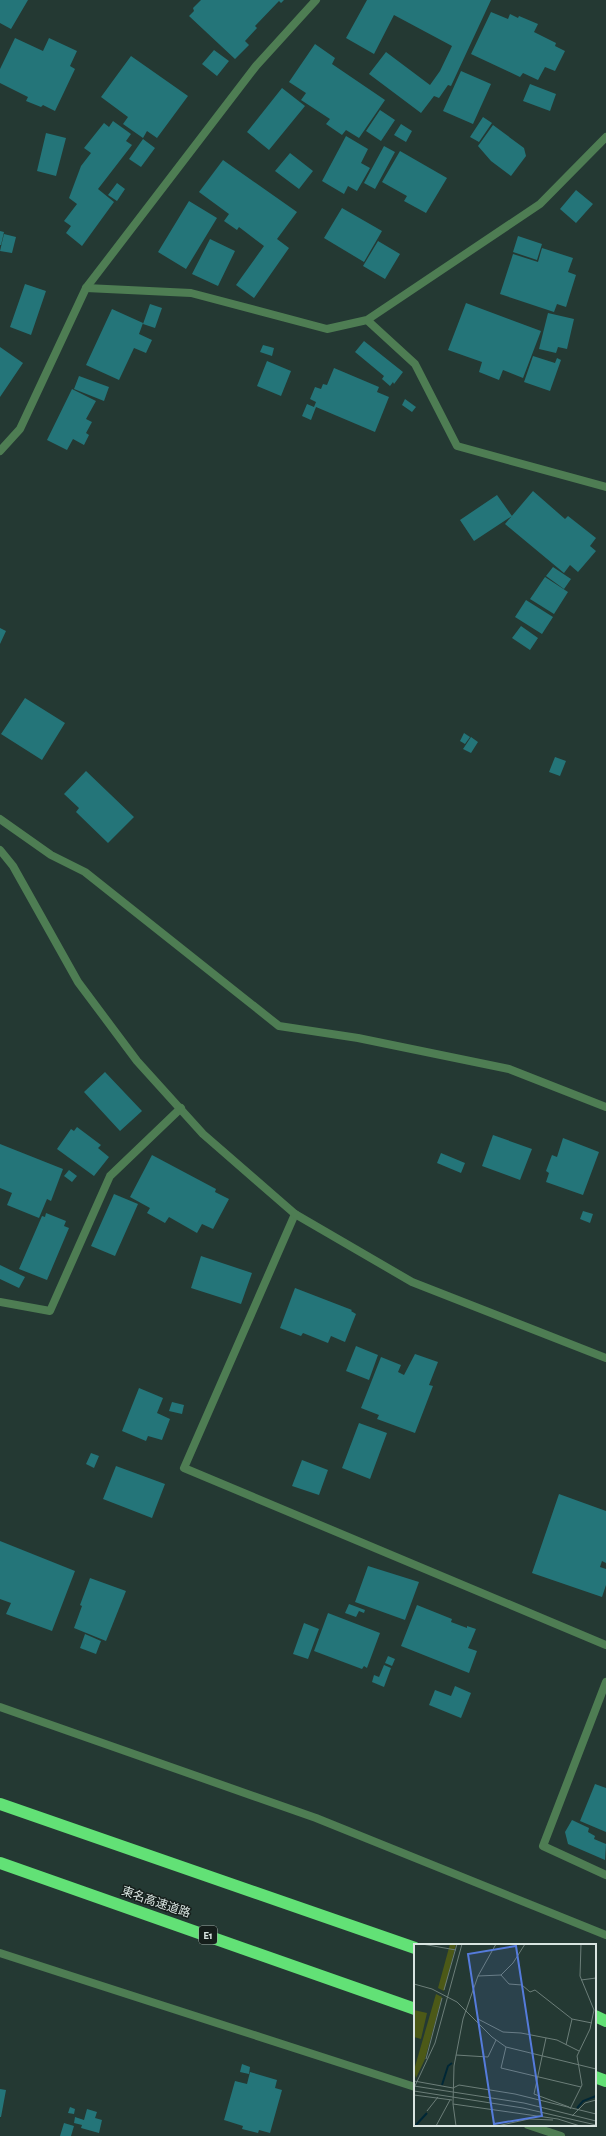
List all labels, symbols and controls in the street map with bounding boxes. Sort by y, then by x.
street label: 東名高速道路 [120,1884,192,1919]
road number: E1 [199,1926,217,1944]
inset map [414,1944,596,2126]

